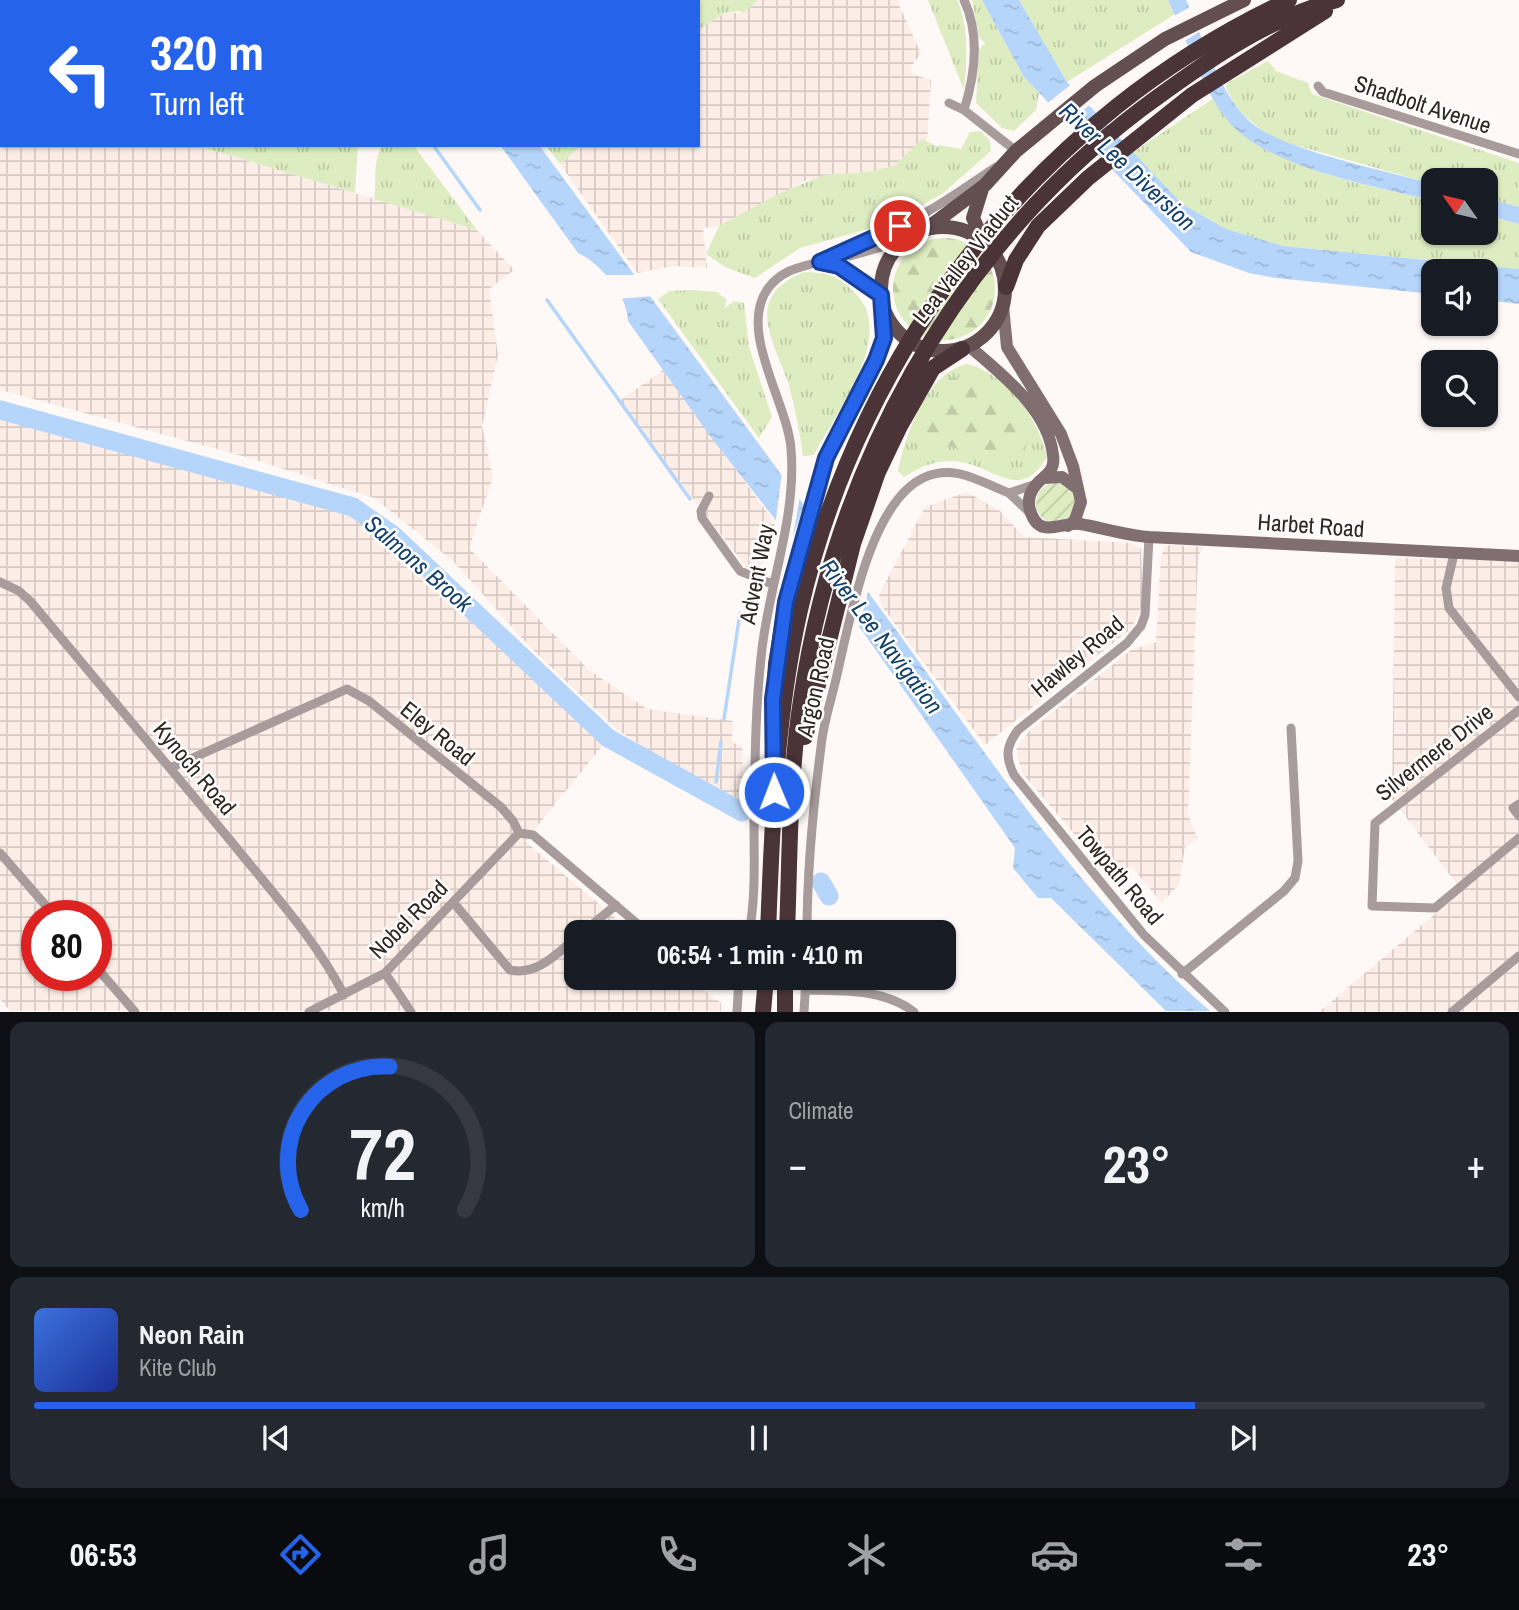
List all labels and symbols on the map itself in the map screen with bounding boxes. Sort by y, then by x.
street label: Shadbolt Avenue [1351,67,1495,141]
water label: River Lee Diversion [1053,95,1203,237]
north arrow [1421,168,1498,245]
street label: Lea Valley Viaduct [905,188,1025,330]
pin [870,196,930,256]
street label: Harbet Road [1257,506,1365,544]
water label: Salmons Brook [358,507,481,620]
street label: Advent Way [731,521,781,628]
water label: River Lee Navigation [813,552,951,720]
street label: Hawley Road [1024,608,1130,704]
street label: Argon Road [788,634,841,740]
street label: Eley Road [394,694,482,772]
street label: Silvermere Drive [1369,696,1499,808]
street label: Kynoch Road [147,715,243,821]
position arrow [737,755,811,829]
street label: Towpath Road [1069,819,1171,931]
street label: Nobel Road [362,873,454,965]
speed limit sign: 80 [21,900,112,991]

